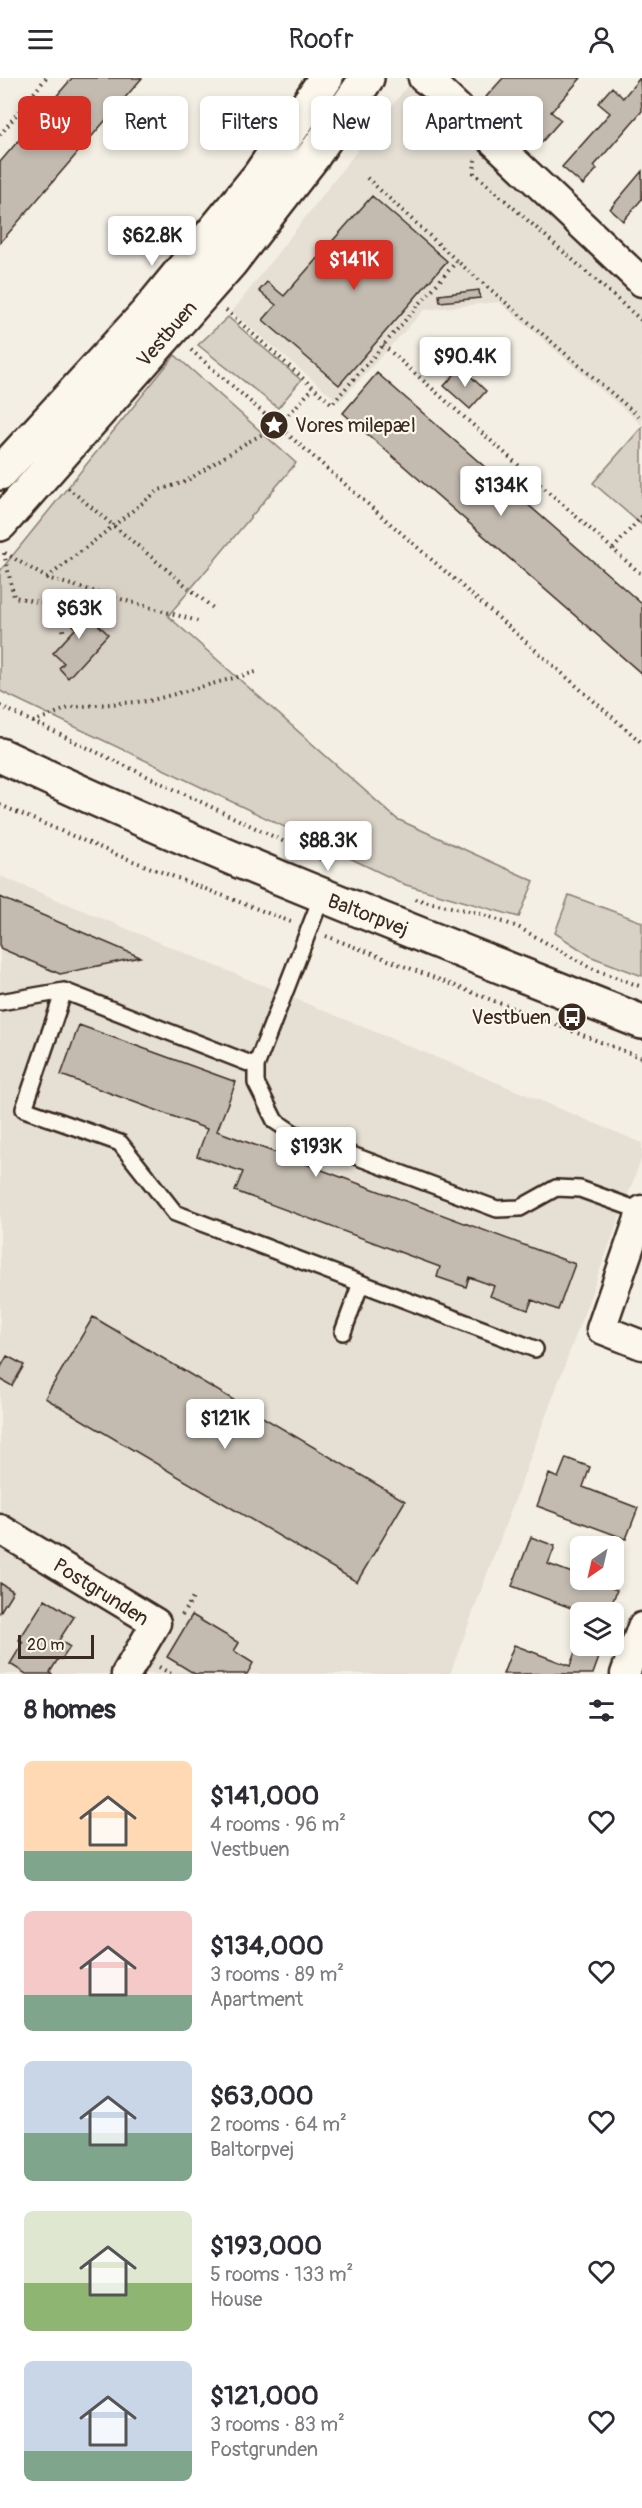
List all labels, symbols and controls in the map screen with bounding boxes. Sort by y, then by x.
icon: menu [24,23,57,56]
text: Roofr [288,23,354,56]
icon: person [585,23,618,56]
chip: Buy [18,96,91,150]
chip: Rent [103,96,188,150]
chip: Filters [200,96,299,150]
chip: New [311,96,391,150]
chip: Apartment [403,96,543,150]
pin: $62.8K [103,216,201,267]
text: $62.8K [122,223,182,248]
pin: $141K [312,240,396,291]
text: $141K [329,247,379,272]
street label: Vestbuen [131,296,203,372]
pin: $90.4K [416,337,514,388]
text: $90.4K [434,344,496,369]
place icon: Vores milepæl [258,409,290,441]
place label: Vores milepæl [295,413,416,438]
pin: $134K [459,466,543,517]
text: $134K [474,473,528,498]
pin: $63K [43,589,115,640]
text: $63K [56,596,102,621]
pin: $88.3K [279,821,377,872]
text: $88.3K [299,828,357,853]
street label: Baltorpvej [324,888,412,942]
bus stop icon: Vestbuen [556,1001,588,1033]
place label: Vestbuen [472,1005,551,1030]
pin: $193K [274,1127,358,1178]
text: $193K [290,1134,342,1159]
pin: $121K [183,1399,267,1450]
text: $121K [200,1406,250,1431]
north arrow [570,1536,624,1590]
map controls [570,1536,624,1656]
street label: Postgrunden [49,1553,153,1631]
button: layers [570,1602,624,1656]
scale bar [18,1632,94,1660]
text: 20 m [27,1635,65,1655]
text: 8 homes [24,1694,116,1726]
icon: filters [585,1694,618,1727]
text: $141,000 [210,1780,319,1812]
icon: home [72,1785,144,1857]
icon: heart [585,1805,618,1838]
text: 4 rooms · 96 m² [210,1812,346,1837]
text: Vestbuen [210,1837,290,1862]
text: $134,000 [210,1930,324,1962]
icon: home [72,1935,144,2007]
icon: heart [585,1955,618,1988]
text: 3 rooms · 89 m² [210,1962,344,1987]
text: Apartment [210,1987,303,2012]
text: $63,000 [210,2080,314,2112]
icon: home [72,2085,144,2157]
icon: heart [585,2105,618,2138]
text: 2 rooms · 64 m² [210,2112,347,2137]
text: Baltorpvej [210,2137,294,2162]
text: $193,000 [210,2230,322,2262]
icon: home [72,2235,144,2307]
icon: heart [585,2255,618,2288]
text: 5 rooms · 133 m² [210,2262,353,2287]
text: House [210,2287,262,2312]
text: $121,000 [210,2380,319,2412]
icon: home [72,2385,144,2457]
icon: heart [585,2405,618,2438]
text: 3 rooms · 83 m² [210,2412,345,2437]
text: Postgrunden [210,2437,318,2462]

